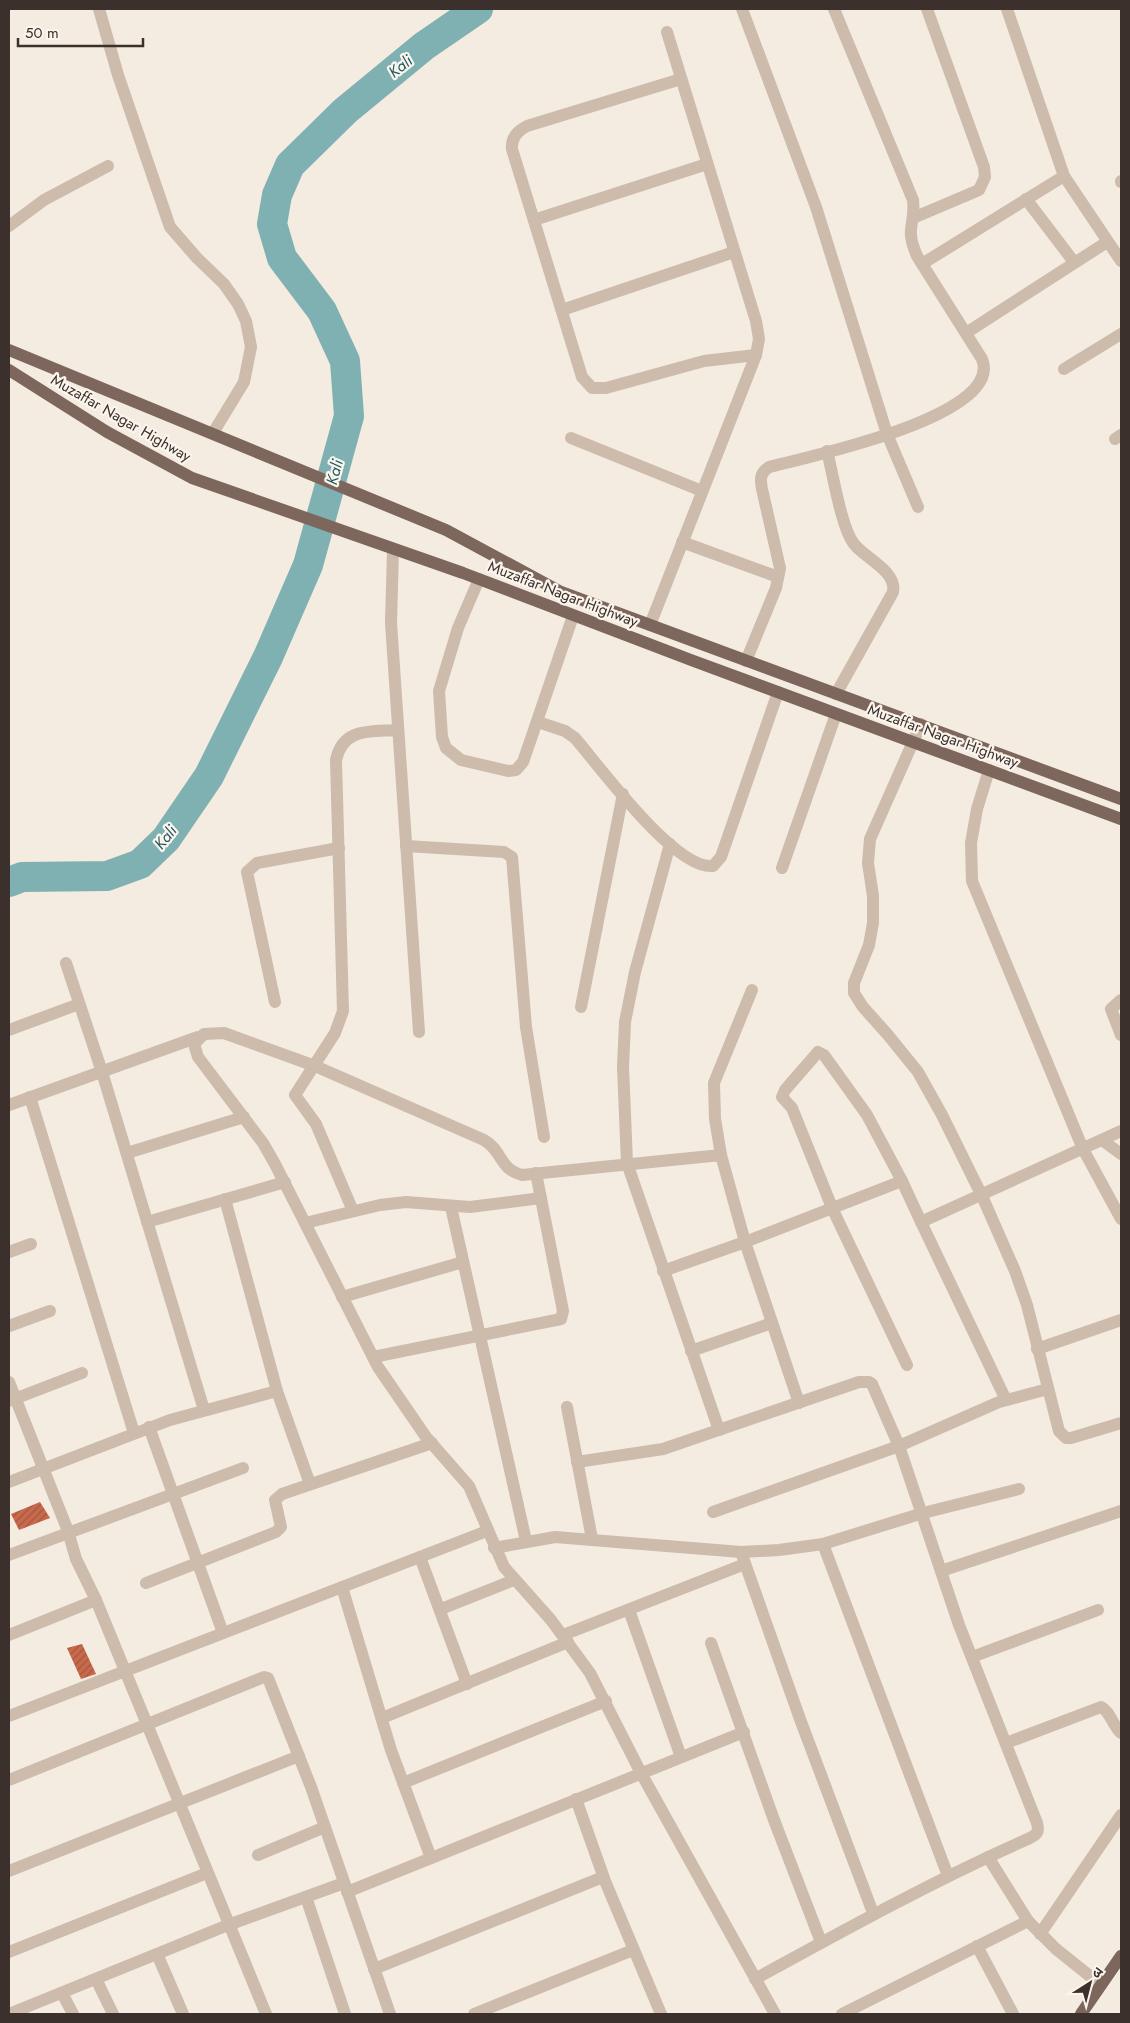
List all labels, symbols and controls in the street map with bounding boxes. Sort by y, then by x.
scale bar [18,15,142,47]
text: 50 m [25,22,59,44]
water label: Kali [383,49,418,83]
street label: Muzaffar Nagar Highway [47,369,196,467]
water label: Kali [320,456,349,487]
street label: Muzaffar Nagar Highway [485,555,641,633]
street label: Muzaffar Nagar Highway [865,699,1022,774]
water label: Kali [149,820,183,854]
north arrow [1065,1958,1115,2008]
text: उ [1088,1962,1107,1983]

